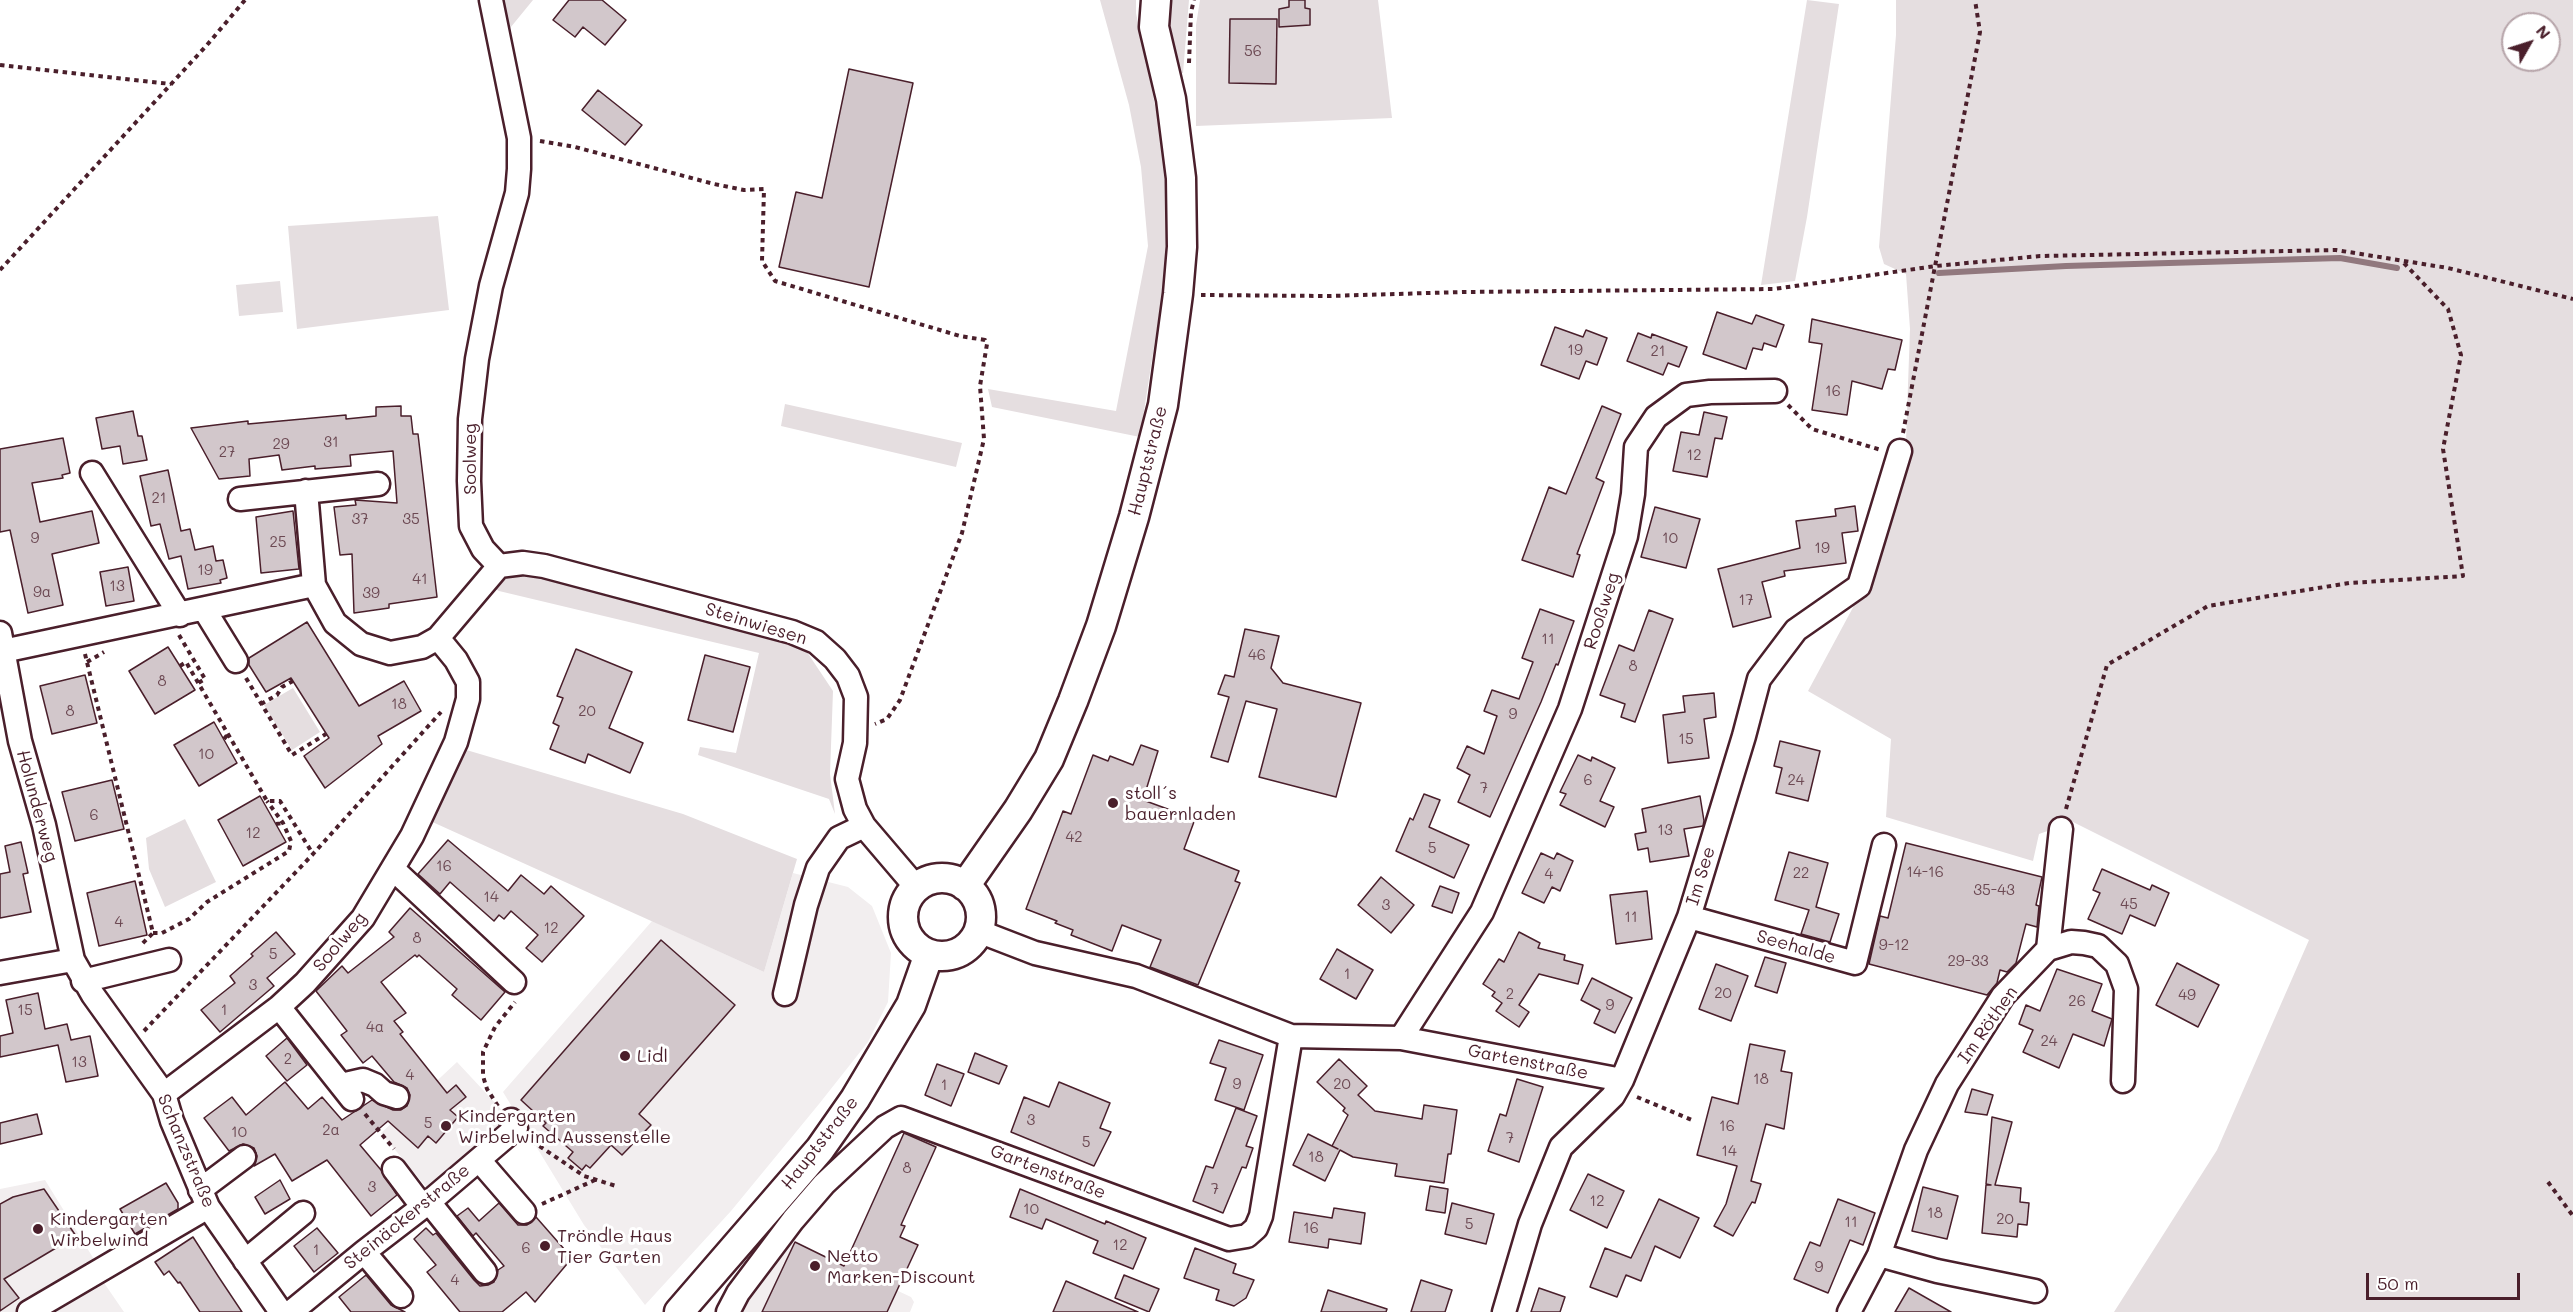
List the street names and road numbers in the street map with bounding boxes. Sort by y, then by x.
street label: Hauptstraße [1124,404,1172,518]
street label: Soolweg [459,423,481,495]
street label: Rooßweg [1579,570,1625,652]
street label: Steinwiesen [703,598,809,650]
street label: Holunderweg [12,748,62,864]
street label: Im See [1682,844,1720,908]
street label: Soolweg [309,908,371,976]
street label: Seehalde [1754,925,1838,969]
street label: Im Röthen [1954,982,2022,1068]
street label: Gartenstraße [1466,1040,1590,1084]
street label: Schanzstraße [152,1091,220,1211]
street label: Hauptstraße [777,1092,863,1194]
street label: Gartenstraße [987,1140,1109,1204]
street label: Steinäckerstraße [340,1160,474,1274]

